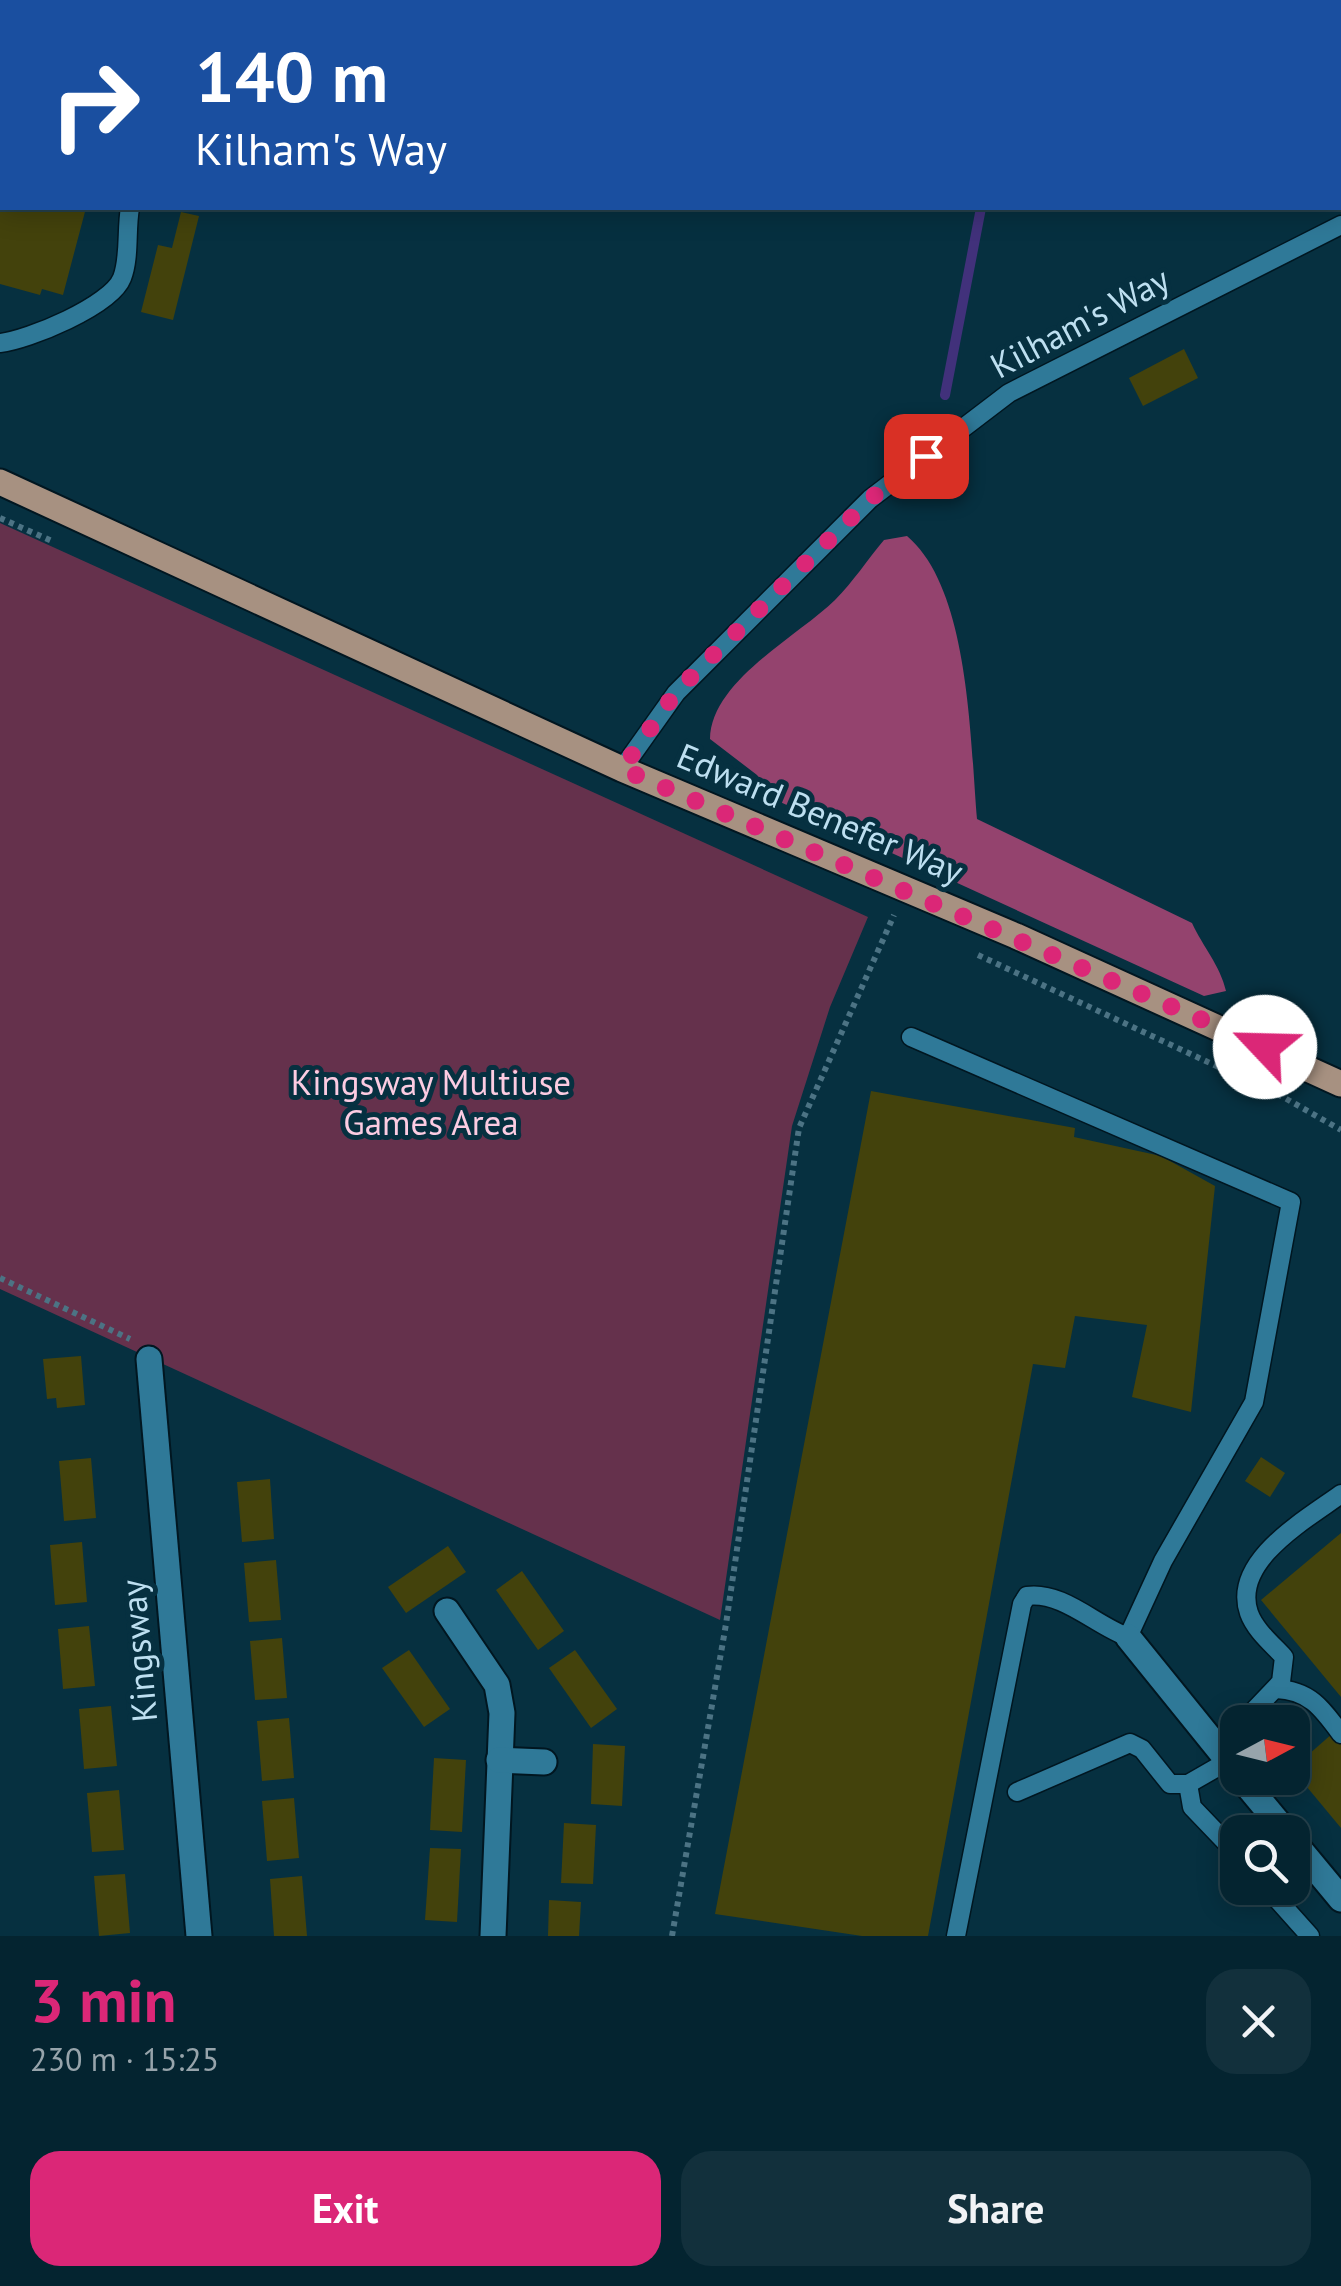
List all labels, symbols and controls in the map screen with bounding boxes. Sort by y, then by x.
text: 140 m [195,31,388,121]
icon: right [30,40,160,170]
text: Kilham's Way [195,119,447,177]
street label: Kilham's Way [982,256,1177,388]
pin [884,414,969,499]
icon: arrive [899,429,954,484]
street label: Edward Benefer Way [670,732,970,894]
position arrow [1213,995,1317,1099]
park label: Kingsway Multiuse Games Area [291,1059,571,1145]
street label: Kingsway [109,1578,167,1724]
north arrow [1220,1705,1310,1795]
map controls [1220,1705,1310,1905]
button: search [1220,1815,1310,1905]
text: 3 min [30,1961,176,2039]
button: close [1206,1969,1311,2074]
text: 230 m · 15:25 [30,2038,219,2080]
button: Exit [30,2151,661,2266]
button: Share [681,2151,1311,2266]

